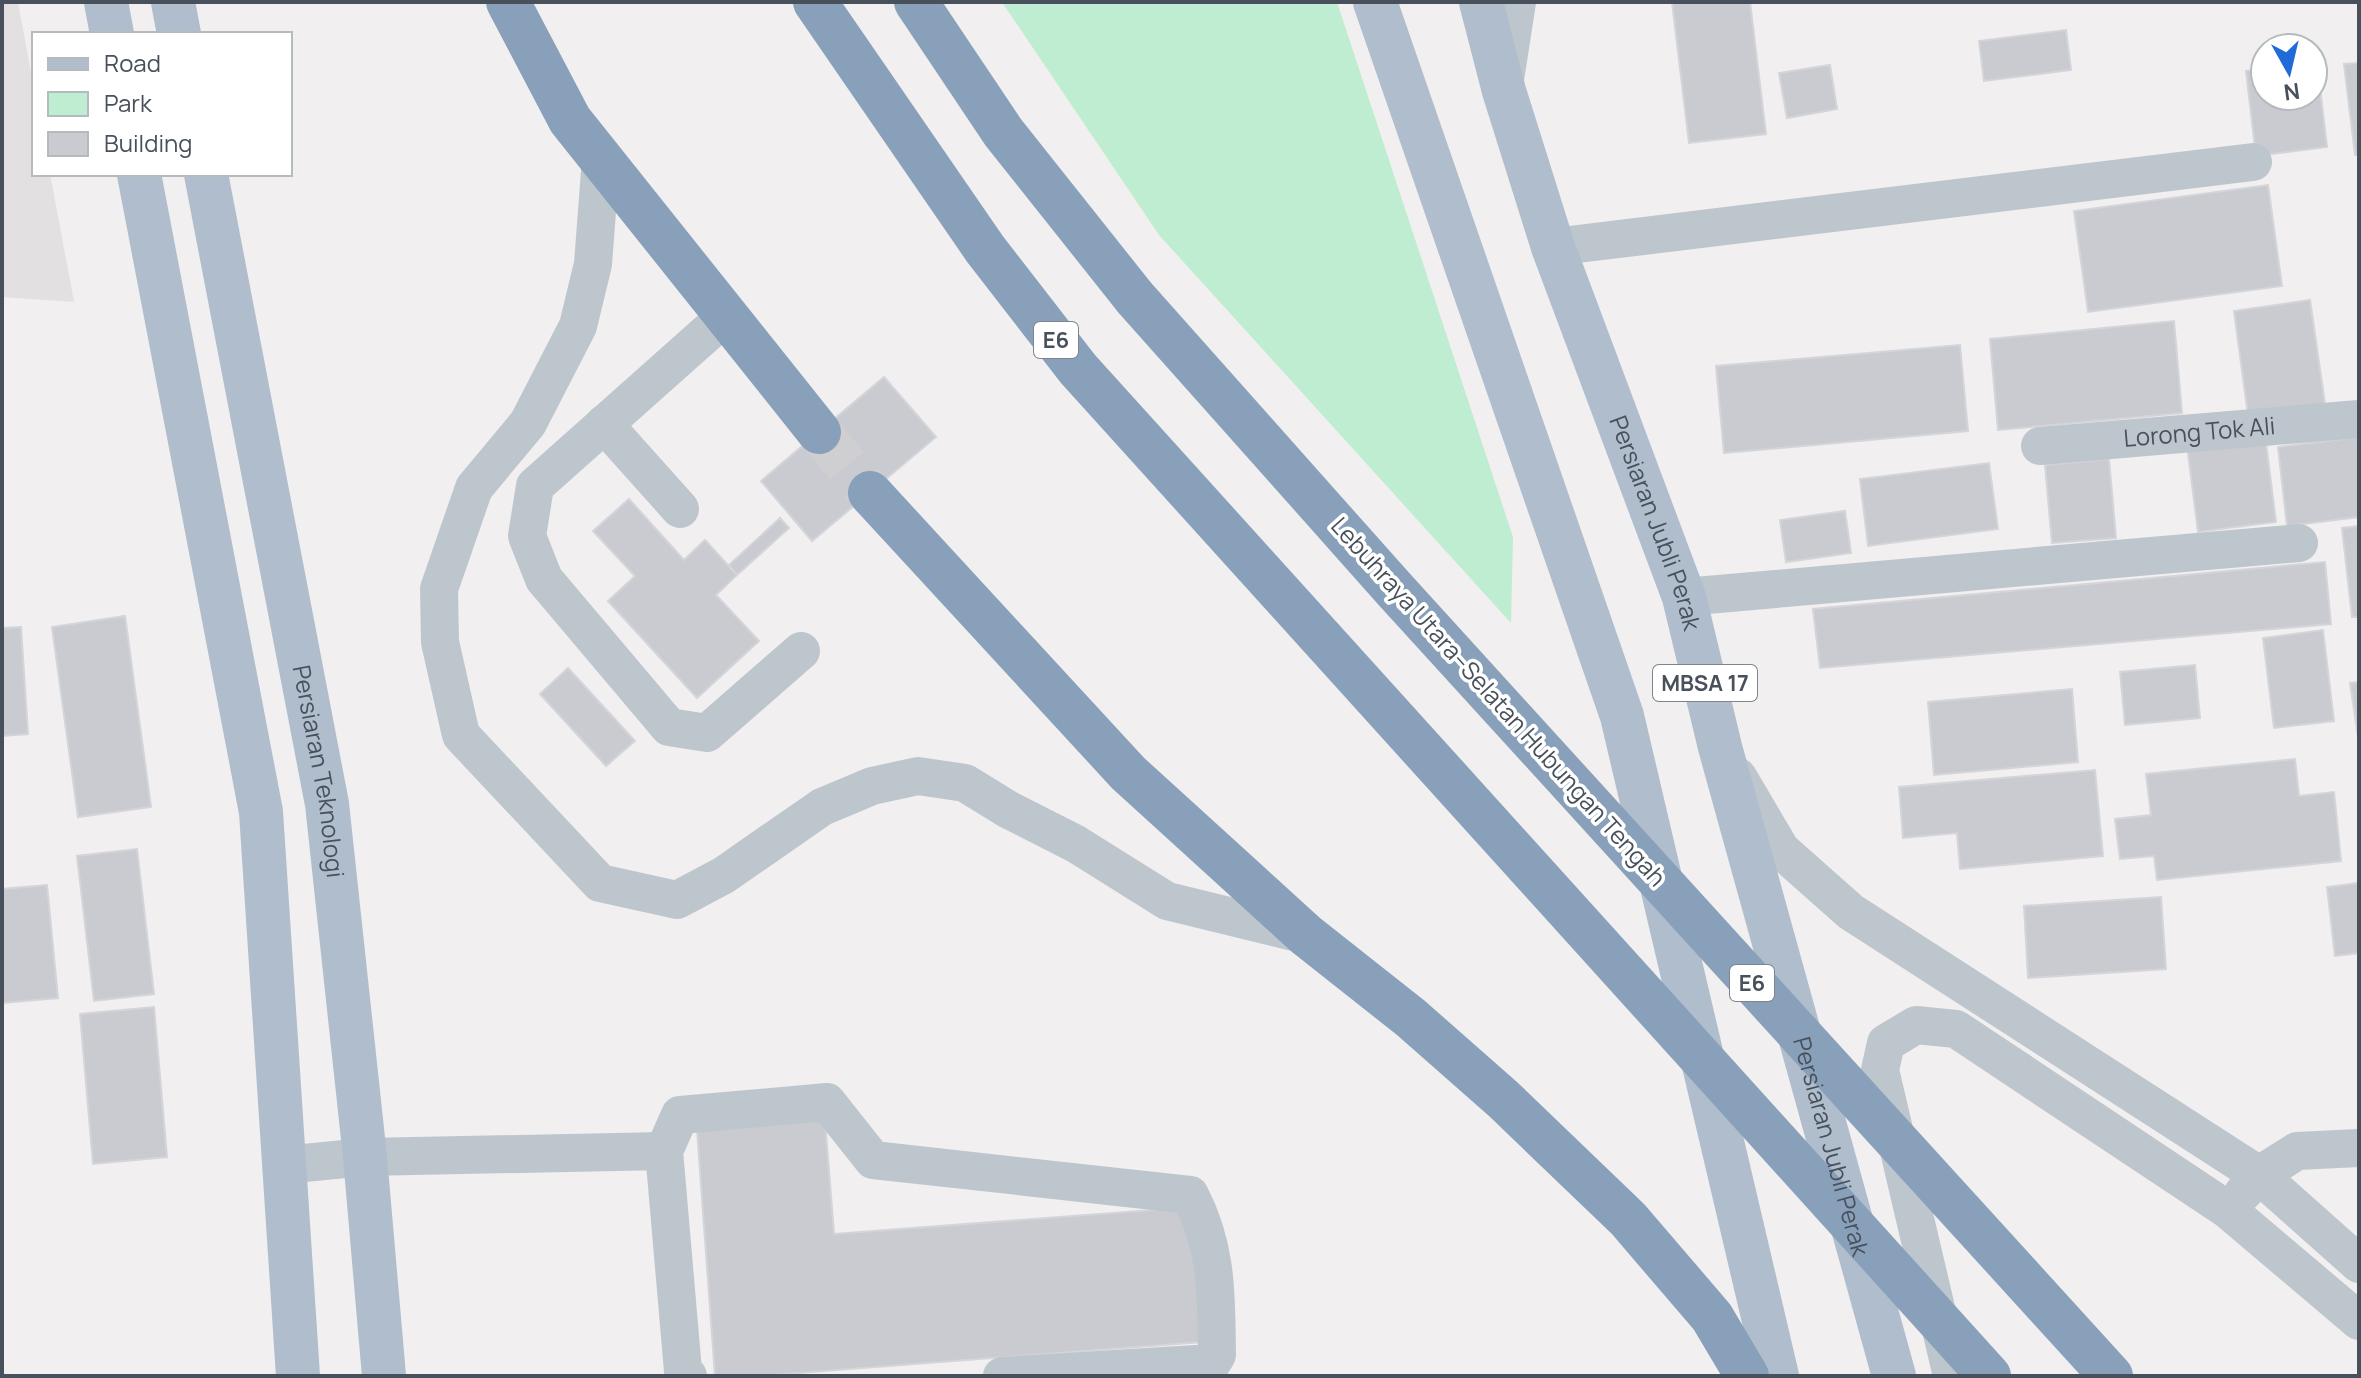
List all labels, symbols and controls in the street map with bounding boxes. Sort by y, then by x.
legend [32,32,292,176]
north arrow [2249,32,2329,112]
text: Road [104,46,161,79]
text: N [2282,76,2302,108]
text: Park [104,86,153,119]
text: Building [104,126,192,159]
road number: E6 [1034,322,1078,358]
street label: Lorong Tok Ali [2122,408,2277,454]
street label: Persiaran Jubli Perak [1603,411,1710,635]
street label: Lebuhraya Utara–Selatan Hubungan Tengah [1324,509,1674,893]
street label: Persiaran Teknologi [286,662,353,879]
road number: MBSA 17 [1653,665,1757,701]
road number: E6 [1730,965,1774,1001]
street label: Persiaran Jubli Perak [1786,1033,1878,1261]

